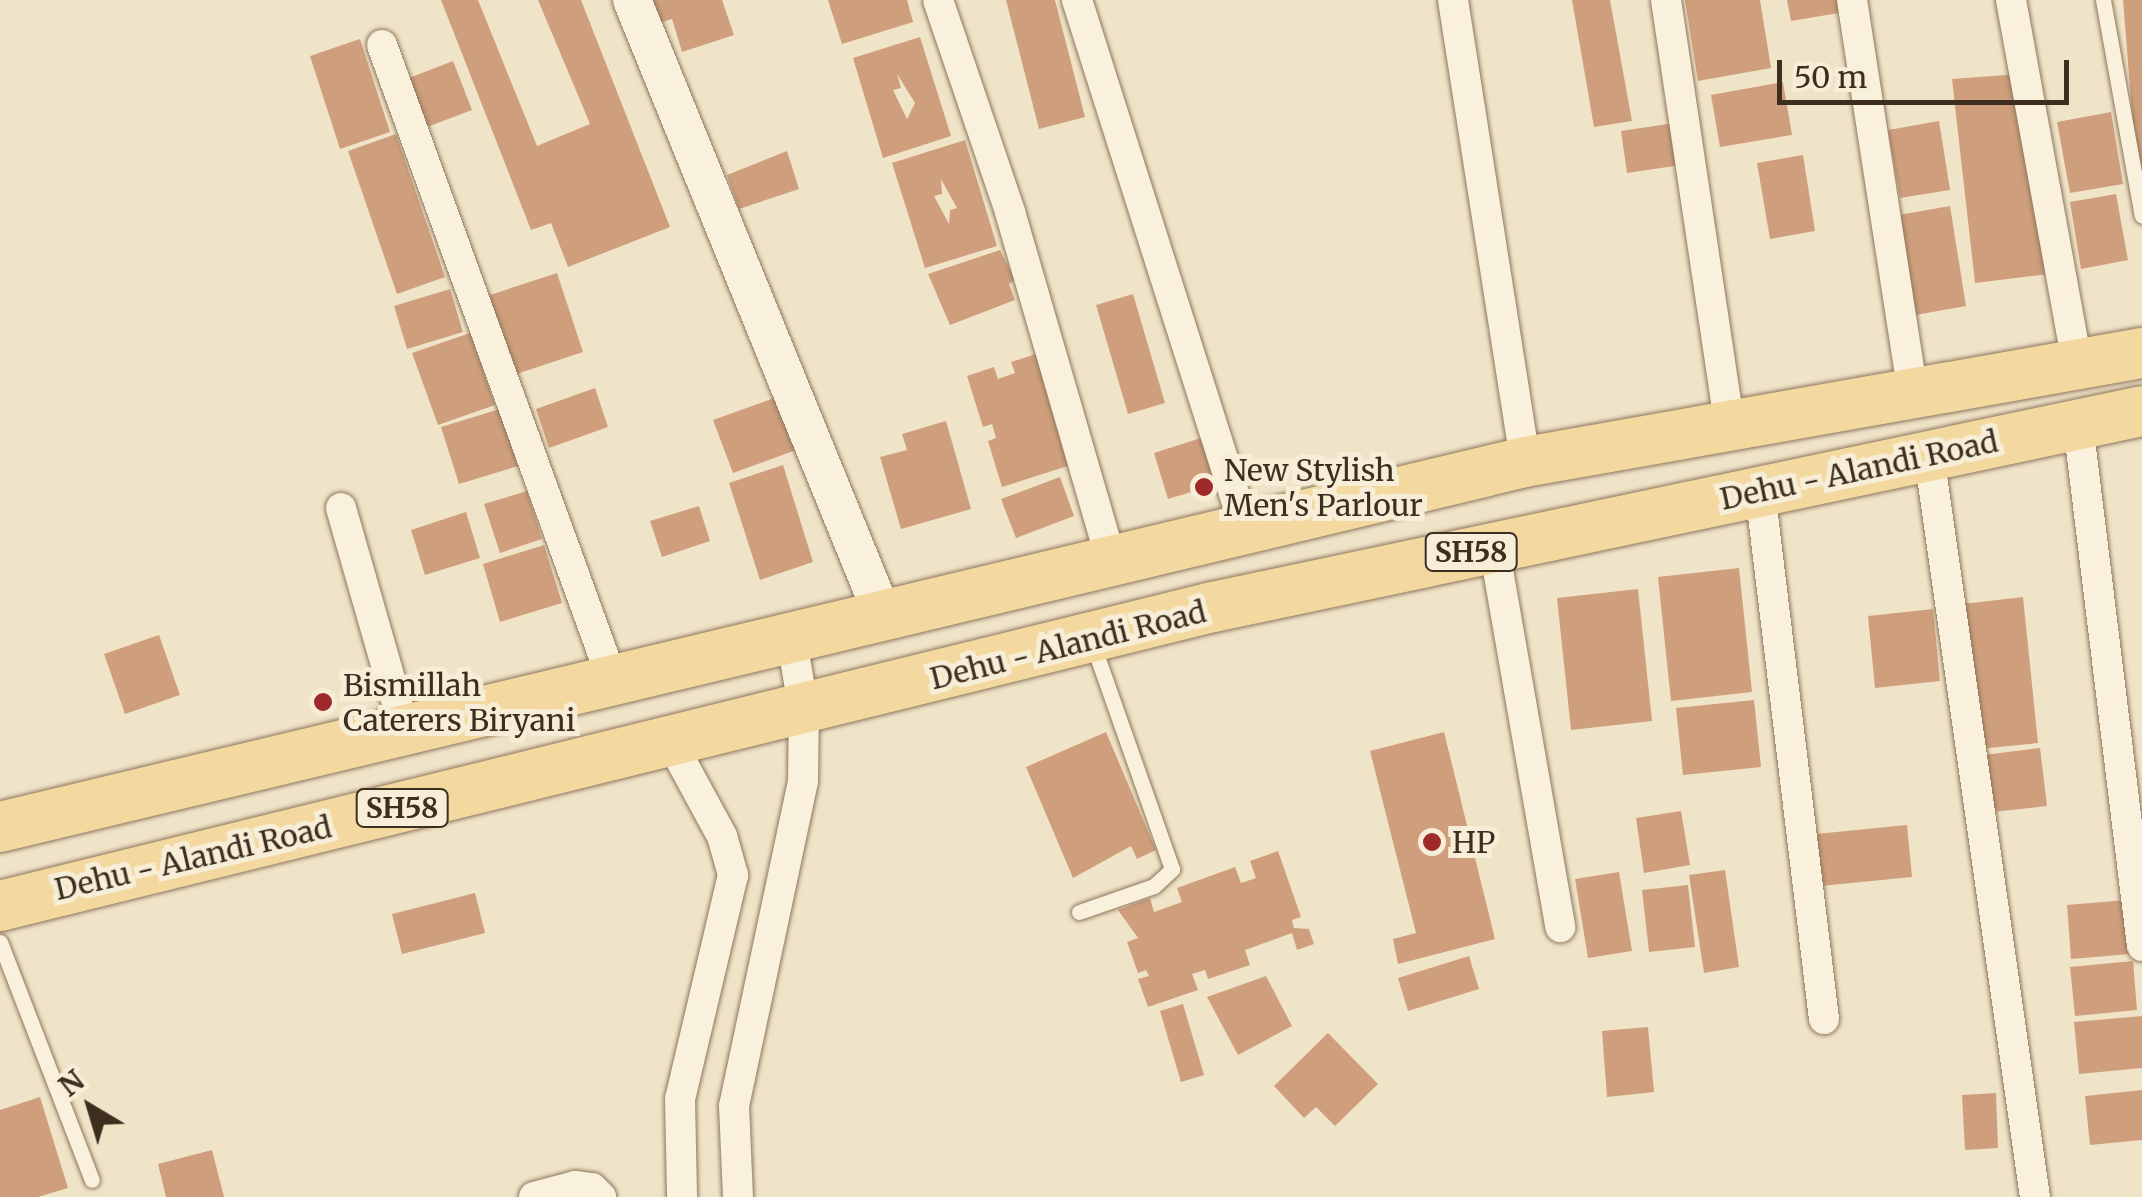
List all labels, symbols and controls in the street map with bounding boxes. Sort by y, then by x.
scale bar [1782,40,2074,102]
text: 50 m [1794,58,1867,96]
street label: Dehu - Alandi Road [1717,423,2001,517]
place label: New Stylish Men's Parlour [1224,452,1423,522]
marker: New Stylish Men's Parlour [1193,476,1215,498]
road number: SH58 [1424,529,1518,575]
street label: Dehu - Alandi Road [926,593,1210,697]
place label: Bismillah Caterers Biryani [343,667,575,738]
marker: Bismillah Caterers Biryani [312,691,334,713]
road number: SH58 [354,785,450,831]
street label: Dehu - Alandi Road [51,809,335,907]
place label: HP [1452,824,1495,860]
marker: HP [1421,831,1443,853]
north arrow [40,1057,140,1157]
text: N [52,1062,91,1104]

